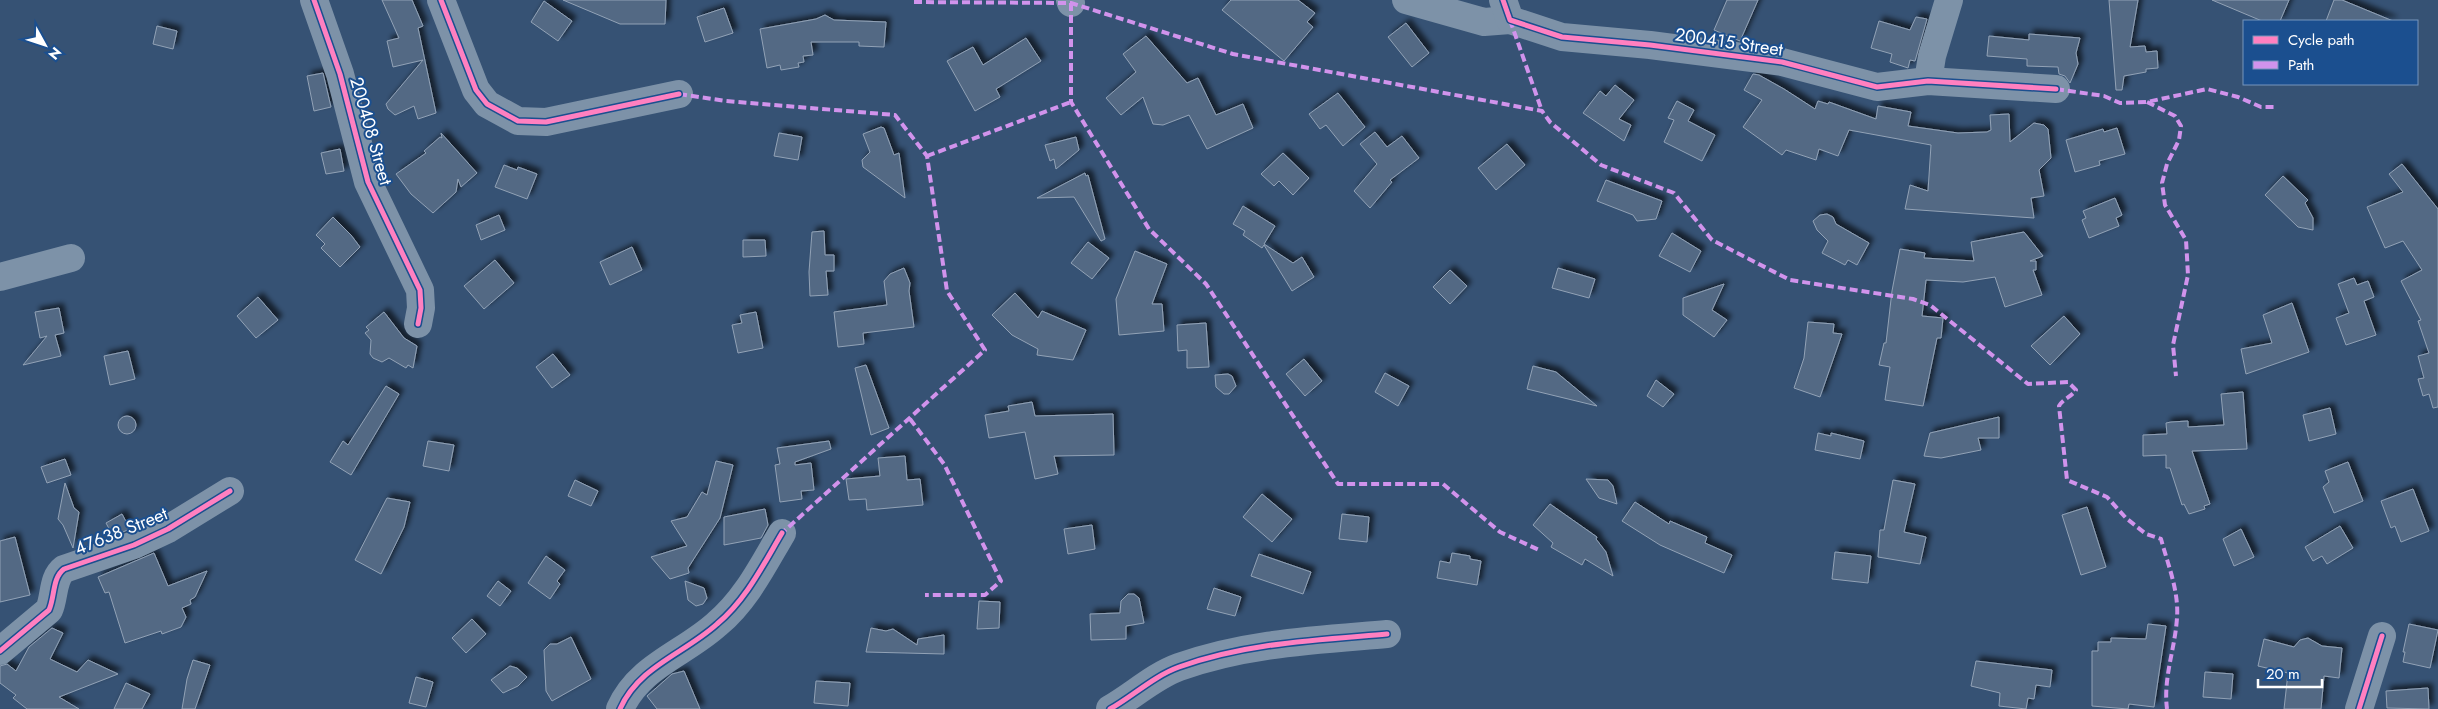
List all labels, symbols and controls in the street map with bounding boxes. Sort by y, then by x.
north arrow [20,20,70,70]
legend [2243,20,2418,85]
street label: 200415 Street [1673,22,1785,63]
text: Cycle path [2288,29,2355,51]
text: N [44,43,66,64]
text: Path [2288,54,2314,76]
street label: 200408 Street [343,74,399,189]
street label: 47638 Street [71,500,172,561]
scale bar [2258,656,2322,688]
text: 20 m [2266,663,2300,685]

